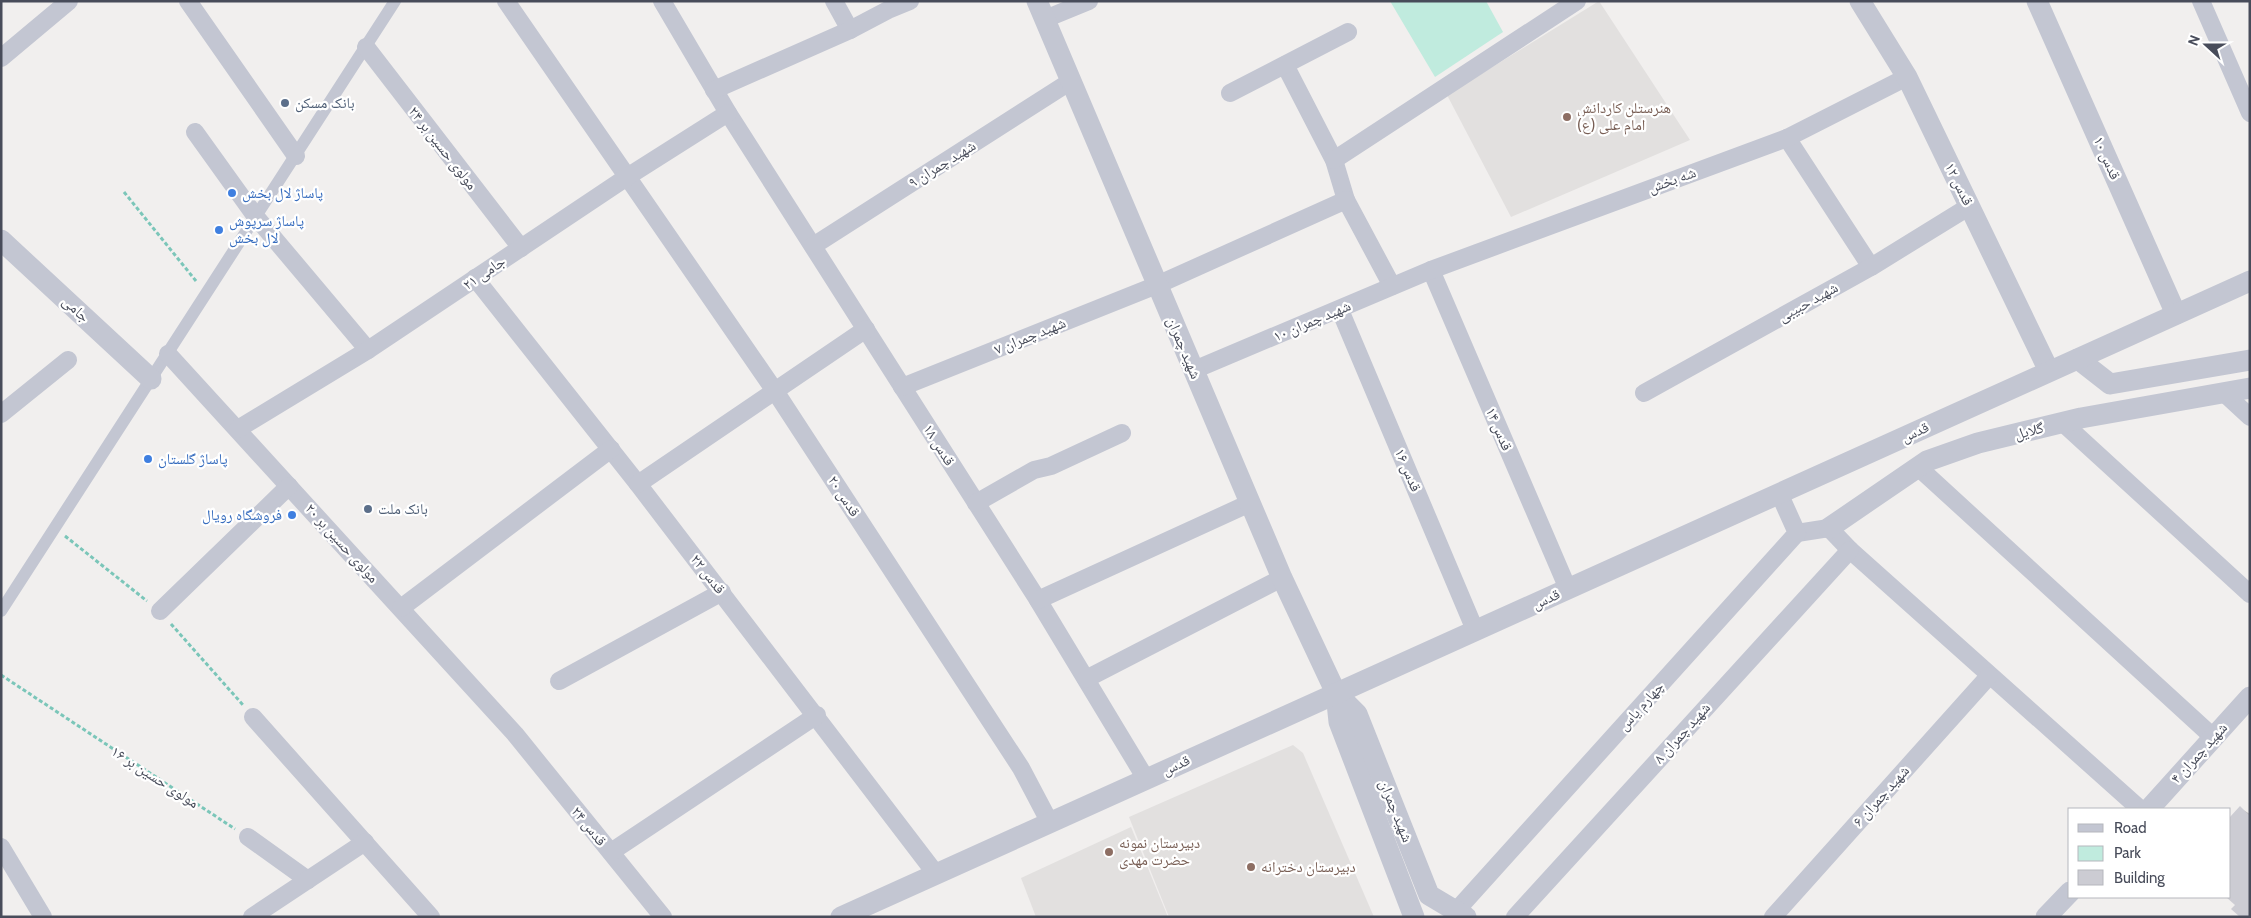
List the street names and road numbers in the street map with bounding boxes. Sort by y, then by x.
street label: مولوی حسین بر ۲۴ [404,103,481,194]
street label: قدس ۱۰ [2089,134,2124,183]
street label: شهید چمران ۹ [905,136,980,193]
street label: قدس ۱۲ [1940,160,1977,209]
street label: شه بخش [1646,163,1699,198]
street label: جامی ۲۱ [459,252,510,295]
street label: شهید حبیبی [1775,278,1842,327]
street label: جامی [58,292,94,327]
street label: شهید چمران ۱۰ [1271,297,1354,346]
street label: شهید چمران ۷ [992,313,1069,359]
street label: شهید چمران [1162,314,1205,382]
street label: قدس ۱۴ [1481,405,1516,454]
street label: قدس [1898,418,1932,447]
street label: گلایل [2013,419,2046,444]
street label: قدس ۱۸ [918,421,959,470]
street label: قدس ۱۶ [1390,446,1425,495]
street label: قدس ۲۰ [823,472,864,521]
street label: مولوی حسین بر ۲۰ [301,500,383,587]
street label: قدس ۲۲ [686,551,729,598]
street label: قدس [1529,585,1563,614]
street label: چهارم یاس [1614,677,1669,735]
street label: شهید چمران ۸ [1650,699,1715,768]
street label: شهید چمران ۴ [2167,719,2232,788]
street label: مولوی حسین بر ۱۶ [107,742,202,813]
street label: قدس [1159,751,1193,780]
street label: شهید چمران ۶ [1849,762,1914,831]
street label: شهید چمران [1374,777,1417,845]
street label: قدس ۲۴ [567,803,610,850]

